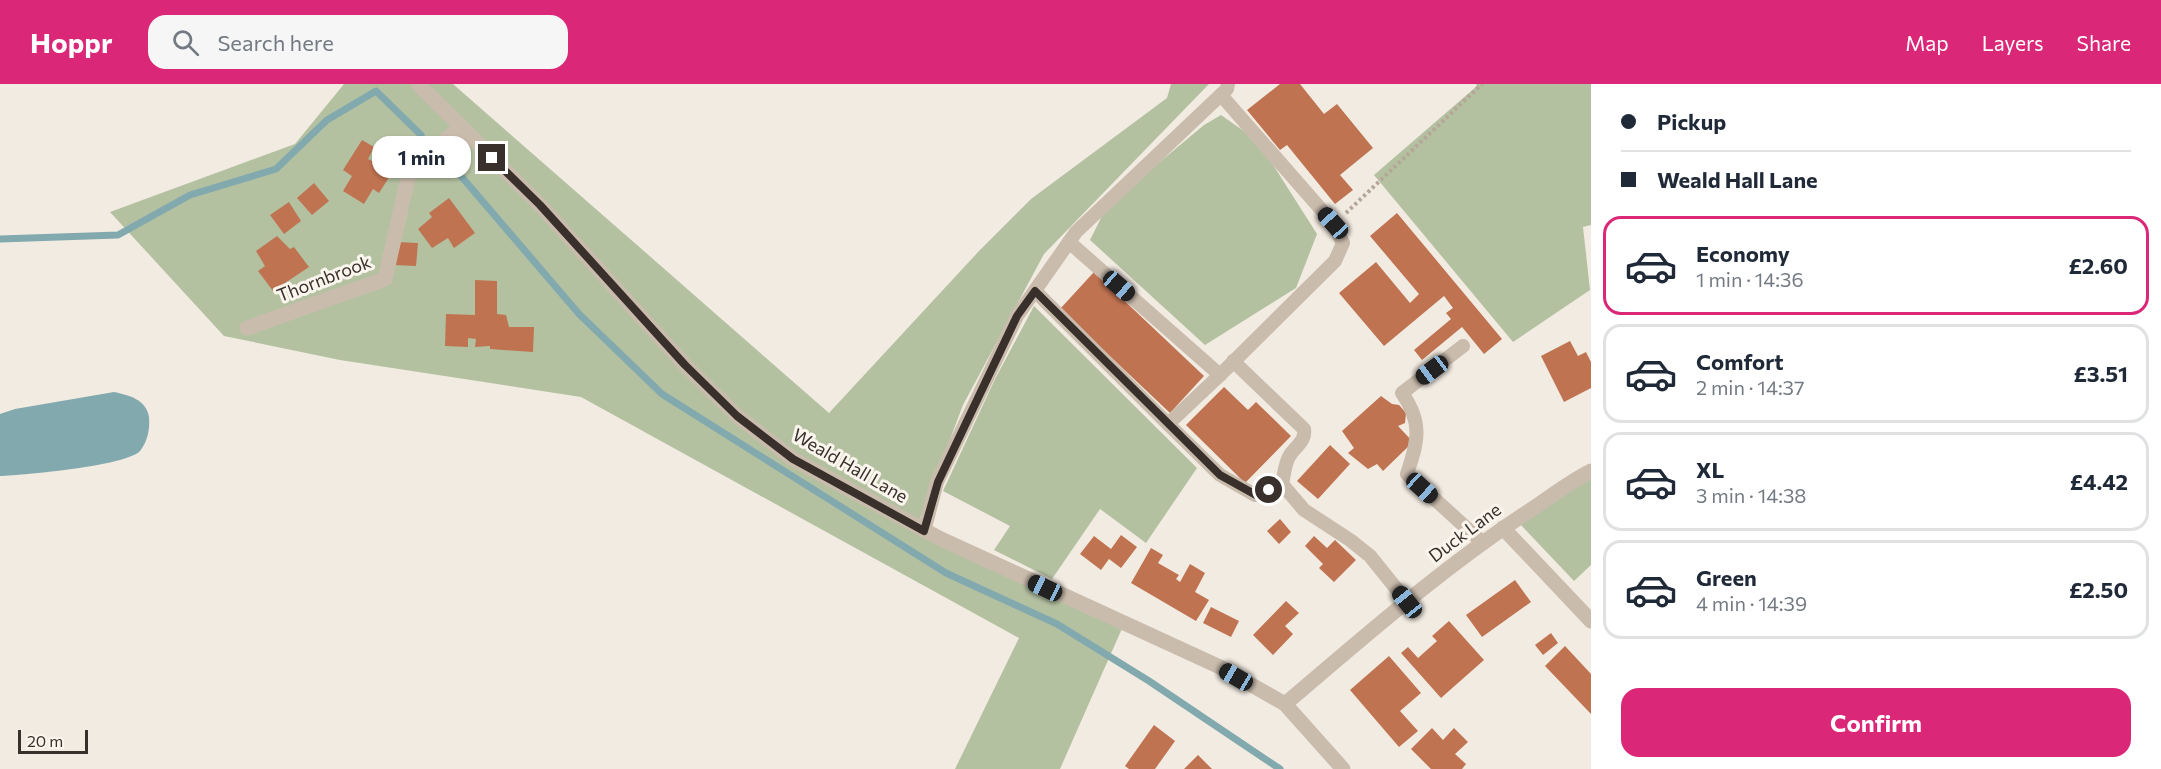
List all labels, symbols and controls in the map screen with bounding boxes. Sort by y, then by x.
search box [148,15,568,69]
text: Hoppr [30,25,112,59]
icon: search [169,26,202,59]
text: Search here [217,29,334,56]
text: Map [1905,30,1949,55]
text: Layers [1982,30,2044,55]
text: Share [2077,30,2131,55]
text: Pickup [1657,108,1726,135]
callout: 1 min [372,137,471,179]
route end [478,144,505,171]
text: 1 min [398,145,445,169]
text: Weald Hall Lane [1657,166,1818,193]
car [1314,204,1352,242]
icon: car [1624,239,1678,293]
text: Economy [1696,240,1790,267]
street label: Thornbrook [274,250,374,306]
text: £2.60 [2068,252,2128,279]
car [1100,267,1138,305]
text: 1 min · 14:36 [1696,267,1804,291]
icon: car [1624,347,1678,401]
text: Comfort [1696,348,1784,375]
car [1412,352,1452,388]
text: £3.51 [2074,360,2128,387]
text: 2 min · 14:37 [1696,375,1805,399]
street label: Weald Hall Lane [789,423,912,507]
icon: car [1624,455,1678,509]
text: XL [1696,456,1724,483]
text: £4.42 [2070,468,2128,495]
car [1403,469,1441,507]
route start [1255,476,1282,503]
text: 3 min · 14:38 [1696,483,1807,507]
street label: Duck Lane [1424,498,1505,567]
icon: car [1624,563,1678,617]
text: Green [1696,564,1757,591]
car [1025,572,1065,604]
text: £2.50 [2069,576,2128,603]
car [1389,582,1425,622]
text: 4 min · 14:39 [1696,591,1807,615]
car [1216,660,1256,694]
button: Confirm [1621,688,2131,757]
scale bar [18,727,88,754]
text: 20 m [27,731,63,750]

